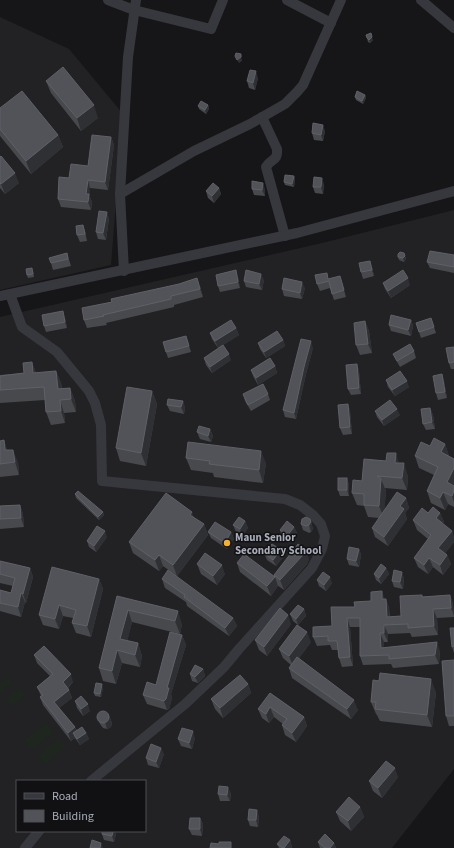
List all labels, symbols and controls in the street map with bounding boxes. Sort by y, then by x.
place label: Maun Senior Secondary School [235,530,322,558]
marker: Maun Senior Secondary School [222,538,232,548]
legend [16,780,146,832]
text: Road [52,788,78,805]
text: Building [52,808,94,825]

